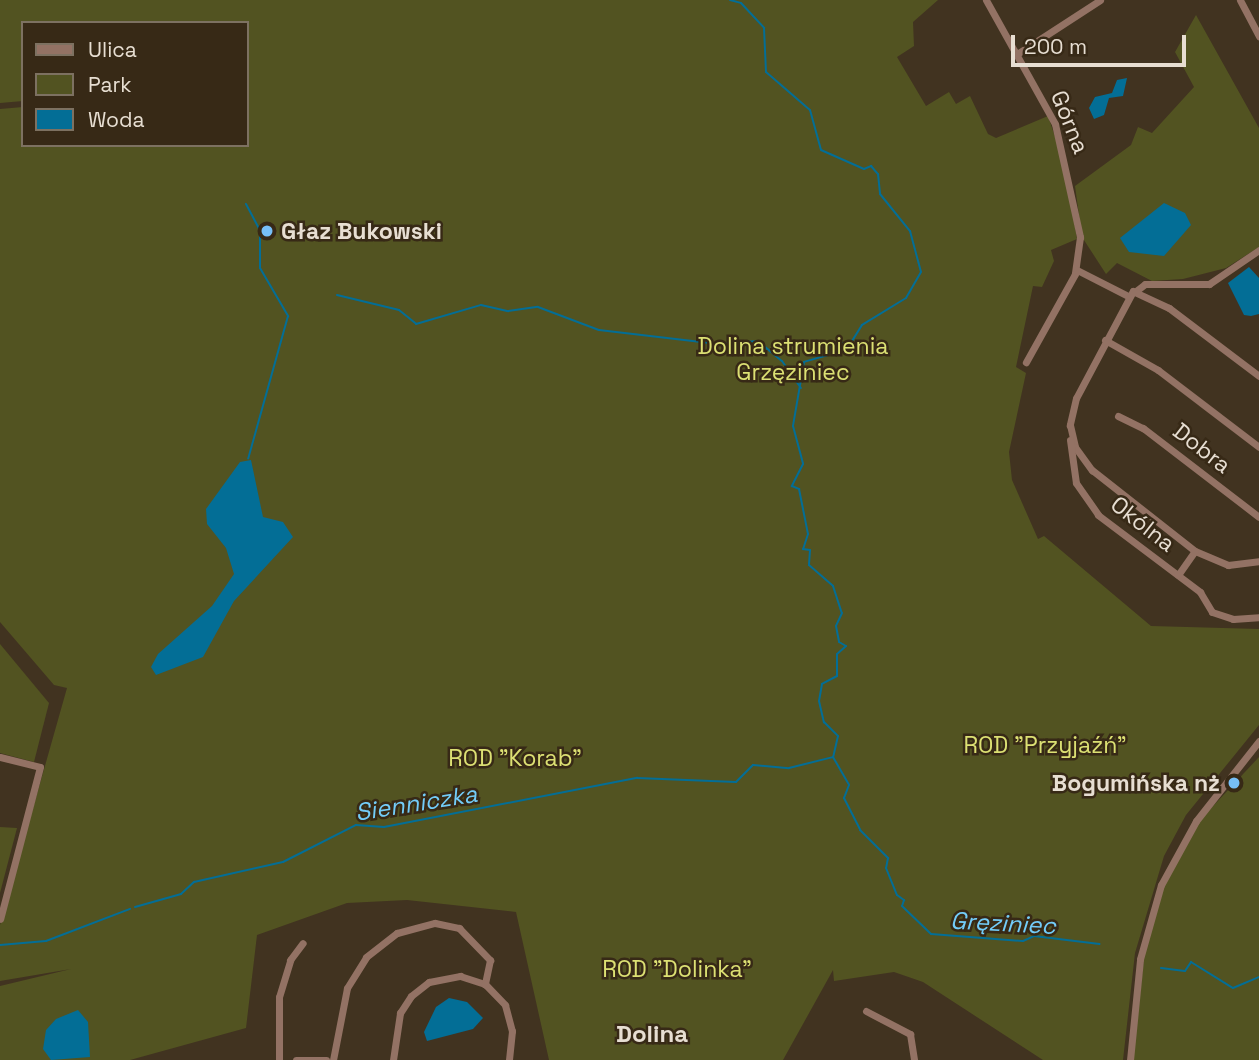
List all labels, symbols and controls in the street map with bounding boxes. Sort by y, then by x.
legend [21,21,248,147]
scale bar [1014,21,1189,65]
text: 200 m [1024,33,1087,60]
text: Ulica [88,36,137,63]
text: Park [88,71,132,98]
street label: Górna [1045,87,1095,157]
text: Woda [88,106,145,133]
place label: Głaz Bukowski [281,217,442,245]
marker: Głaz Bukowski [259,223,275,239]
park label: Dolina strumienia Grzęziniec [697,332,889,386]
street label: Dobra [1168,417,1236,479]
street label: Okólna [1105,490,1181,558]
park label: ROD "Przyjaźń" [964,731,1126,759]
park label: ROD "Korab" [448,744,582,772]
place label: Bogumińska nż [1052,769,1220,797]
marker: Bogumińska nż [1226,775,1242,791]
water label: Sienniczka [353,779,479,827]
water label: Gręziniec [949,906,1057,940]
park label: ROD "Dolinka" [602,955,752,983]
district label: Dolina [616,1020,688,1048]

